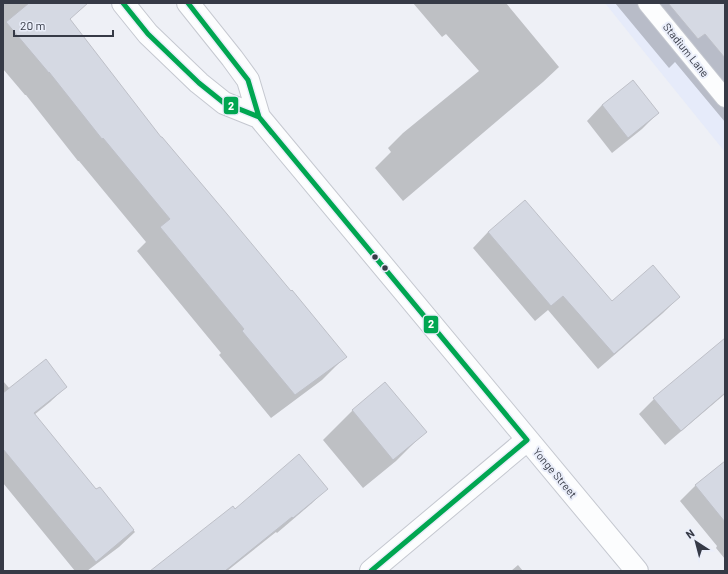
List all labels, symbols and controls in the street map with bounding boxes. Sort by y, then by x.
scale bar [14,12,113,38]
text: 20 m [20,18,46,32]
street label: Stadium Lane [661,20,712,79]
line badge: 2 [223,96,239,115]
text: 2 [228,99,234,112]
unlabelled marker [370,252,380,262]
unlabelled marker [380,263,390,273]
line badge: 2 [423,315,439,334]
text: 2 [428,317,434,330]
street label: Yonge Street [531,445,580,500]
north arrow [676,522,716,562]
text: N [683,526,697,541]

